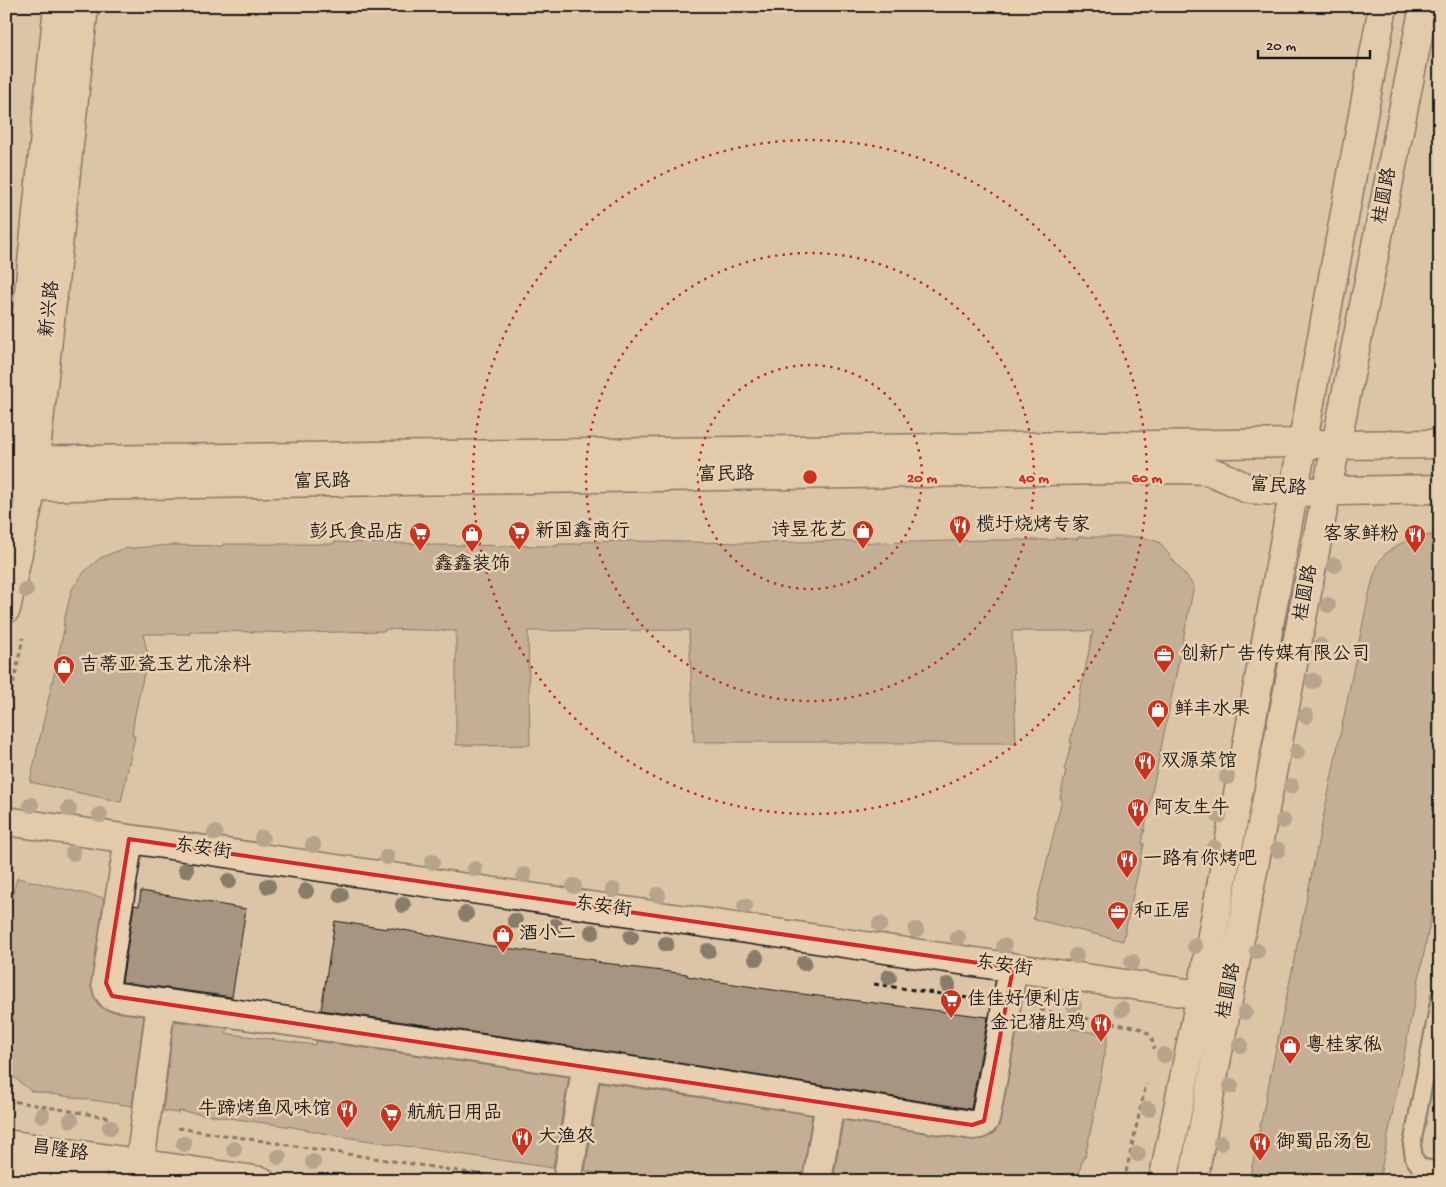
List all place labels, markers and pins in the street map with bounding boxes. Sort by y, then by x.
centre of rings [801,468,819,486]
restaurant icon: 榄圩烧烤专家 [948,514,972,545]
place label: 榄圩烧烤专家 [976,514,1090,538]
place label: 诗昱花艺 [771,519,847,543]
shop icon: 诗昱花艺 [851,519,875,550]
supermarket icon: 新国鑫商行 [507,520,531,551]
place label: 新国鑫商行 [535,520,630,544]
place label: 彭氏食品店 [309,521,404,545]
supermarket icon: 彭氏食品店 [408,521,432,552]
shop icon: 鑫鑫装饰 [460,522,484,553]
place label: 客家鲜粉 [1323,523,1399,547]
restaurant icon: 客家鲜粉 [1403,523,1427,554]
place label: 鑫鑫装饰 [434,553,510,577]
office icon: 创新广告传媒有限公司 [1152,643,1176,674]
place label: 创新广告传媒有限公司 [1180,643,1370,667]
shop icon: 吉蒂亚瓷玉艺术涂料 [52,654,76,685]
place label: 吉蒂亚瓷玉艺术涂料 [80,654,252,678]
shop icon: 鲜丰水果 [1146,698,1170,729]
place label: 鲜丰水果 [1174,698,1250,722]
restaurant icon: 双源菜馆 [1133,750,1157,781]
place label: 双源菜馆 [1161,750,1237,774]
restaurant icon: 阿友生牛 [1126,797,1150,828]
place label: 阿友生牛 [1154,797,1230,821]
restaurant icon: 一路有你烤吧 [1115,848,1139,879]
place label: 一路有你烤吧 [1143,848,1257,872]
office icon: 和正居 [1106,900,1130,931]
place label: 和正居 [1134,900,1191,924]
shop icon: 酒小二 [491,923,515,954]
place label: 酒小二 [519,923,576,947]
supermarket icon: 佳佳好便利店 [939,988,963,1019]
place label: 佳佳好便利店 [967,988,1081,1012]
place label: 金记猪肚鸡 [990,1012,1085,1036]
restaurant icon: 金记猪肚鸡 [1089,1012,1113,1043]
shop icon: 粤桂家俬 [1278,1034,1302,1065]
place label: 粤桂家俬 [1306,1034,1382,1058]
place label: 牛蹄烤鱼风味馆 [198,1098,331,1122]
restaurant icon: 牛蹄烤鱼风味馆 [335,1098,359,1129]
supermarket icon: 航航日用品 [379,1102,403,1133]
place label: 航航日用品 [407,1102,502,1126]
place label: 大渔农 [538,1125,595,1150]
restaurant icon: 大渔农 [510,1126,534,1157]
restaurant icon: 御蜀品汤包 [1248,1131,1272,1162]
place label: 御蜀品汤包 [1276,1131,1371,1155]

